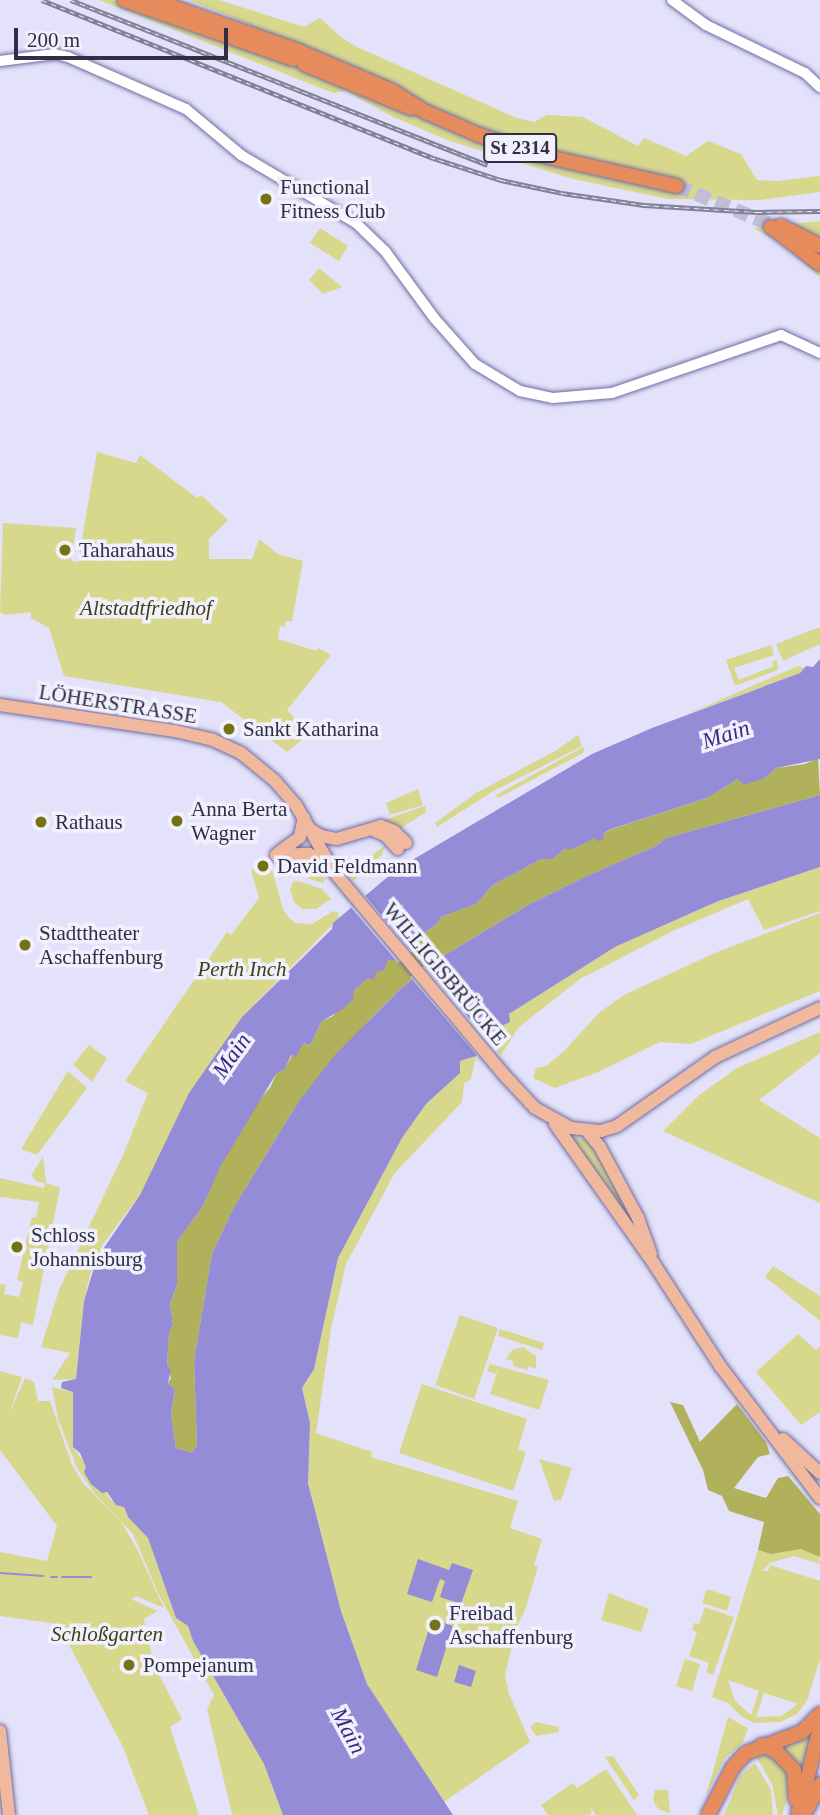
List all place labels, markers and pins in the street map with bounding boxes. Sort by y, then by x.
place label: Functional Fitness Club [280,174,386,224]
marker: Functional Fitness Club [258,191,274,207]
place label: Taharahaus [79,537,174,563]
marker: Taharahaus [57,542,73,558]
place label: Sankt Katharina [243,716,379,742]
marker: Sankt Katharina [221,721,237,737]
place label: Anna Berta Wagner [191,796,287,846]
place label: Rathaus [55,809,123,835]
marker: Anna Berta Wagner [169,813,185,829]
marker: Rathaus [33,814,49,830]
place label: David Feldmann [277,853,418,879]
marker: David Feldmann [255,858,271,874]
place label: Stadttheater Aschaffenburg [39,920,163,970]
marker: Stadttheater Aschaffenburg [17,937,33,953]
place label: Schloss Johannisburg [31,1222,143,1272]
marker: Schloss Johannisburg [9,1239,25,1255]
place label: Freibad Aschaffenburg [449,1600,573,1650]
marker: Freibad Aschaffenburg [427,1617,443,1633]
place label: Pompejanum [143,1652,254,1678]
marker: Pompejanum [121,1657,137,1673]

